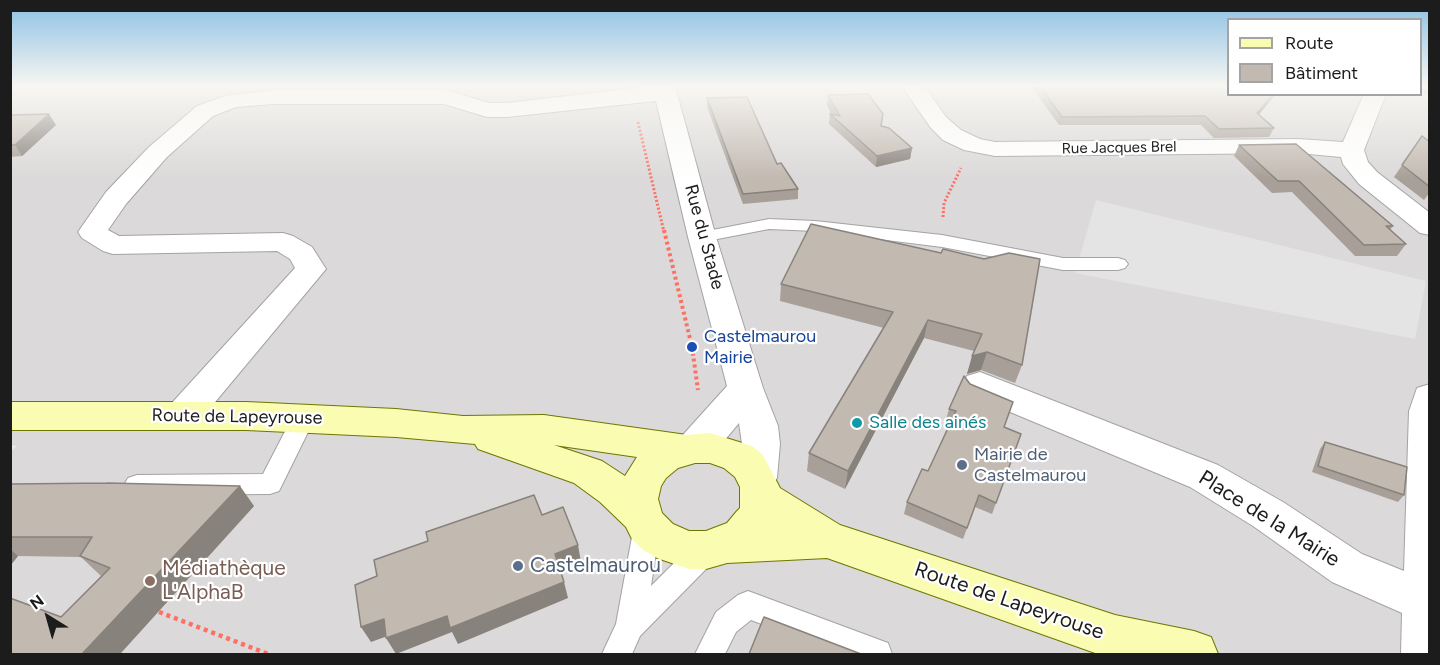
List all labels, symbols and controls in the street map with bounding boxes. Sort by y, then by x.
legend [1227,18,1422,96]
text: Route [1285,32,1333,54]
text: Bâtiment [1285,62,1358,84]
street label: Rue Jacques Brel [1061,138,1177,158]
street label: Rue du Stade [680,182,728,292]
place label: Castelmaurou Mairie [704,326,816,368]
marker: Castelmaurou Mairie [685,340,699,354]
street label: Route de Lapeyrouse [152,405,322,429]
place label: Salle des ainés [869,412,986,434]
marker: Salle des ainés [850,416,864,430]
place label: Mairie de Castelmaurou [974,444,1086,486]
marker: Mairie de Castelmaurou [955,458,969,472]
street label: Place de la Mairie [1194,465,1344,573]
place label: Castelmaurou [530,553,661,579]
place label: Médiathèque L'AlphaB [162,556,286,606]
street label: Route de Lapeyrouse [911,557,1107,645]
marker: Castelmaurou [511,559,525,573]
marker: Médiathèque L'AlphaB [143,574,157,588]
north arrow [18,587,78,647]
text: N [26,591,48,614]

